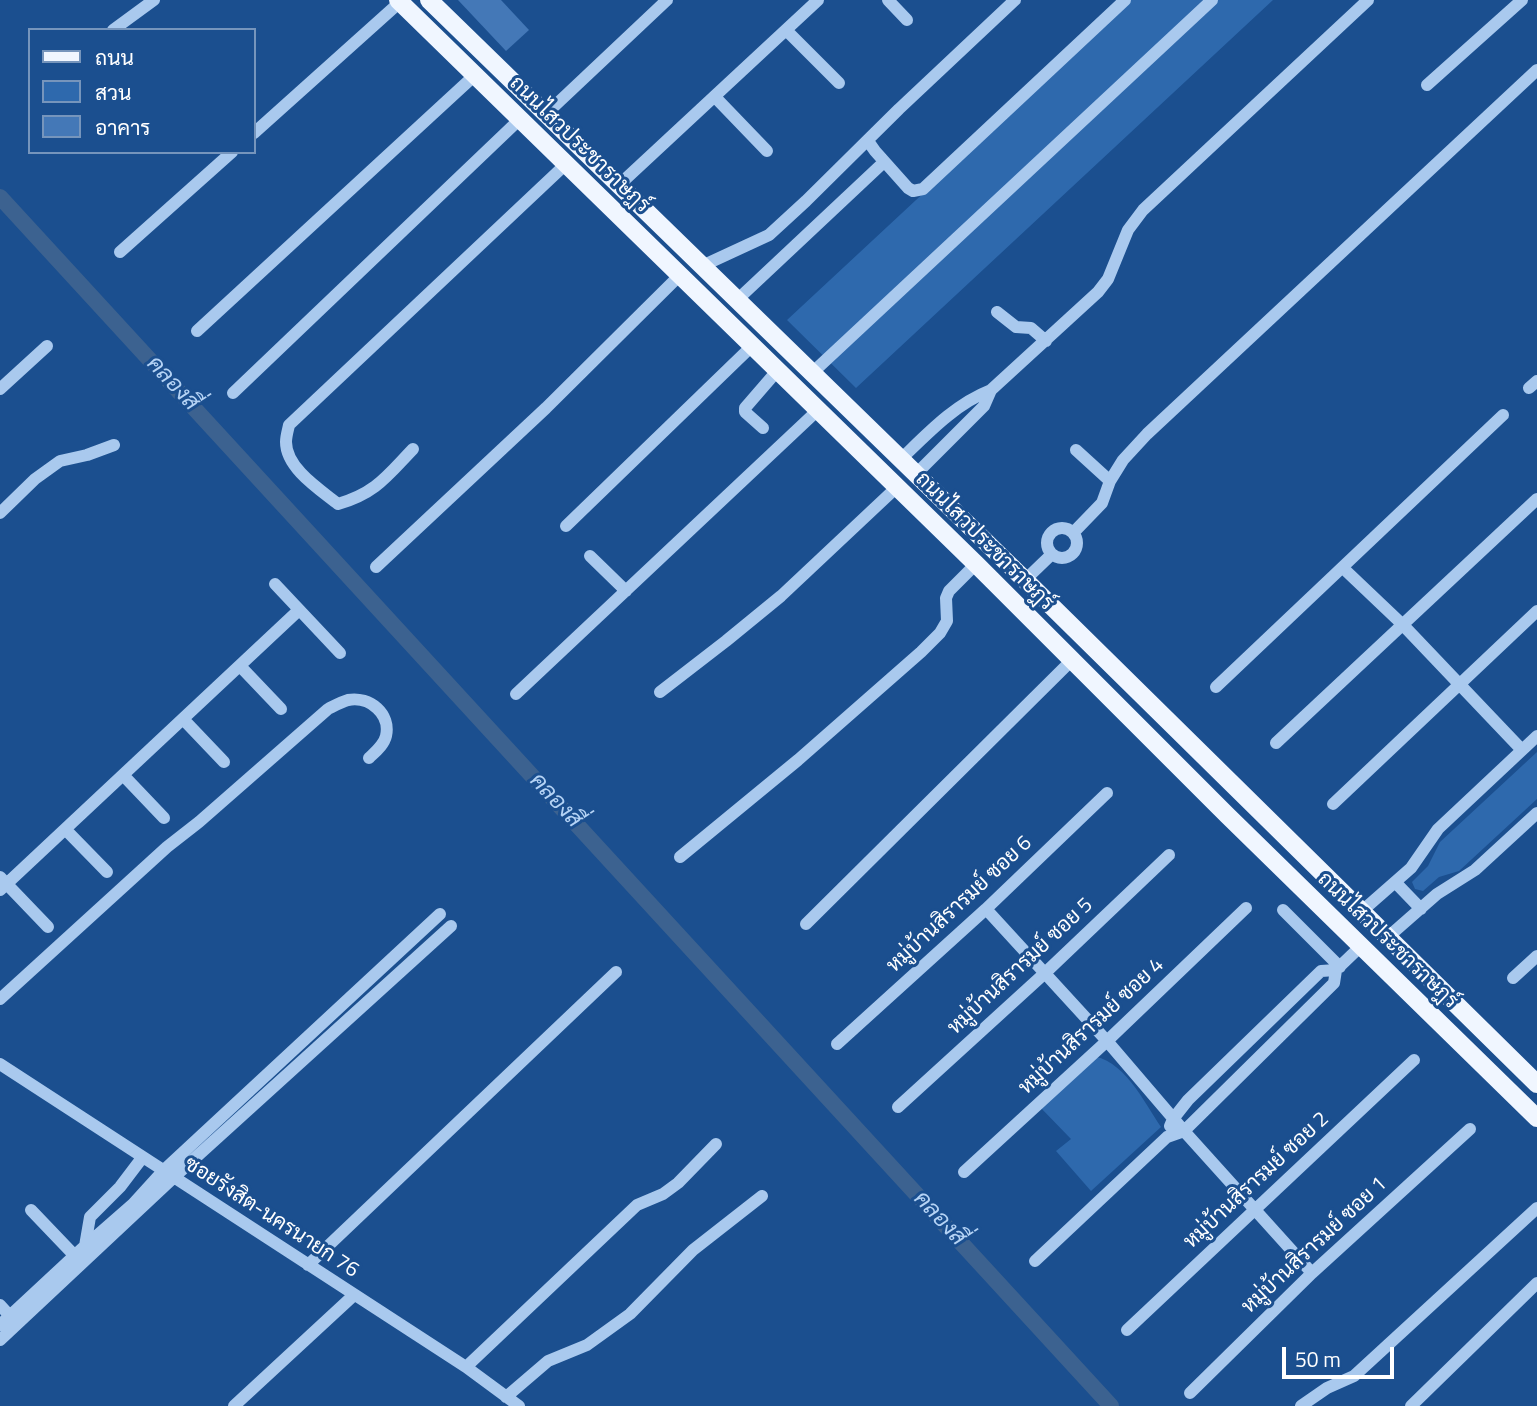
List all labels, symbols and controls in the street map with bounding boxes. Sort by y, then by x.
legend [28,28,256,154]
text: ถนน [95,41,134,73]
street label: ถนนไสวประชาราษฎร์ [503,71,655,219]
text: สวน [95,76,131,108]
text: อาคาร [95,111,151,143]
water label: คลองสี่ [140,351,204,417]
street label: ถนนไสวประชาราษฎร์ [909,467,1059,617]
water label: คลองสี่ [523,768,587,834]
street label: หมู่บ้านสิรารมย์ ซอย 6 [882,831,1038,979]
street label: ถนนไสวประชาราษฎร์ [1311,867,1463,1015]
street label: หมู่บ้านสิรารมย์ ซอย 5 [943,893,1099,1041]
street label: หมู่บ้านสิรารมย์ ซอย 4 [1014,953,1170,1101]
street label: หมู่บ้านสิรารมย์ ซอย 2 [1179,1107,1335,1255]
street label: ซอยรังสิต-นครนายก 76 [179,1152,363,1284]
street label: หมู่บ้านสิรารมย์ ซอย 1 [1237,1172,1393,1320]
water label: คลองสี่ [907,1186,971,1252]
scale bar [1285,1332,1397,1376]
text: 50 m [1295,1343,1341,1375]

